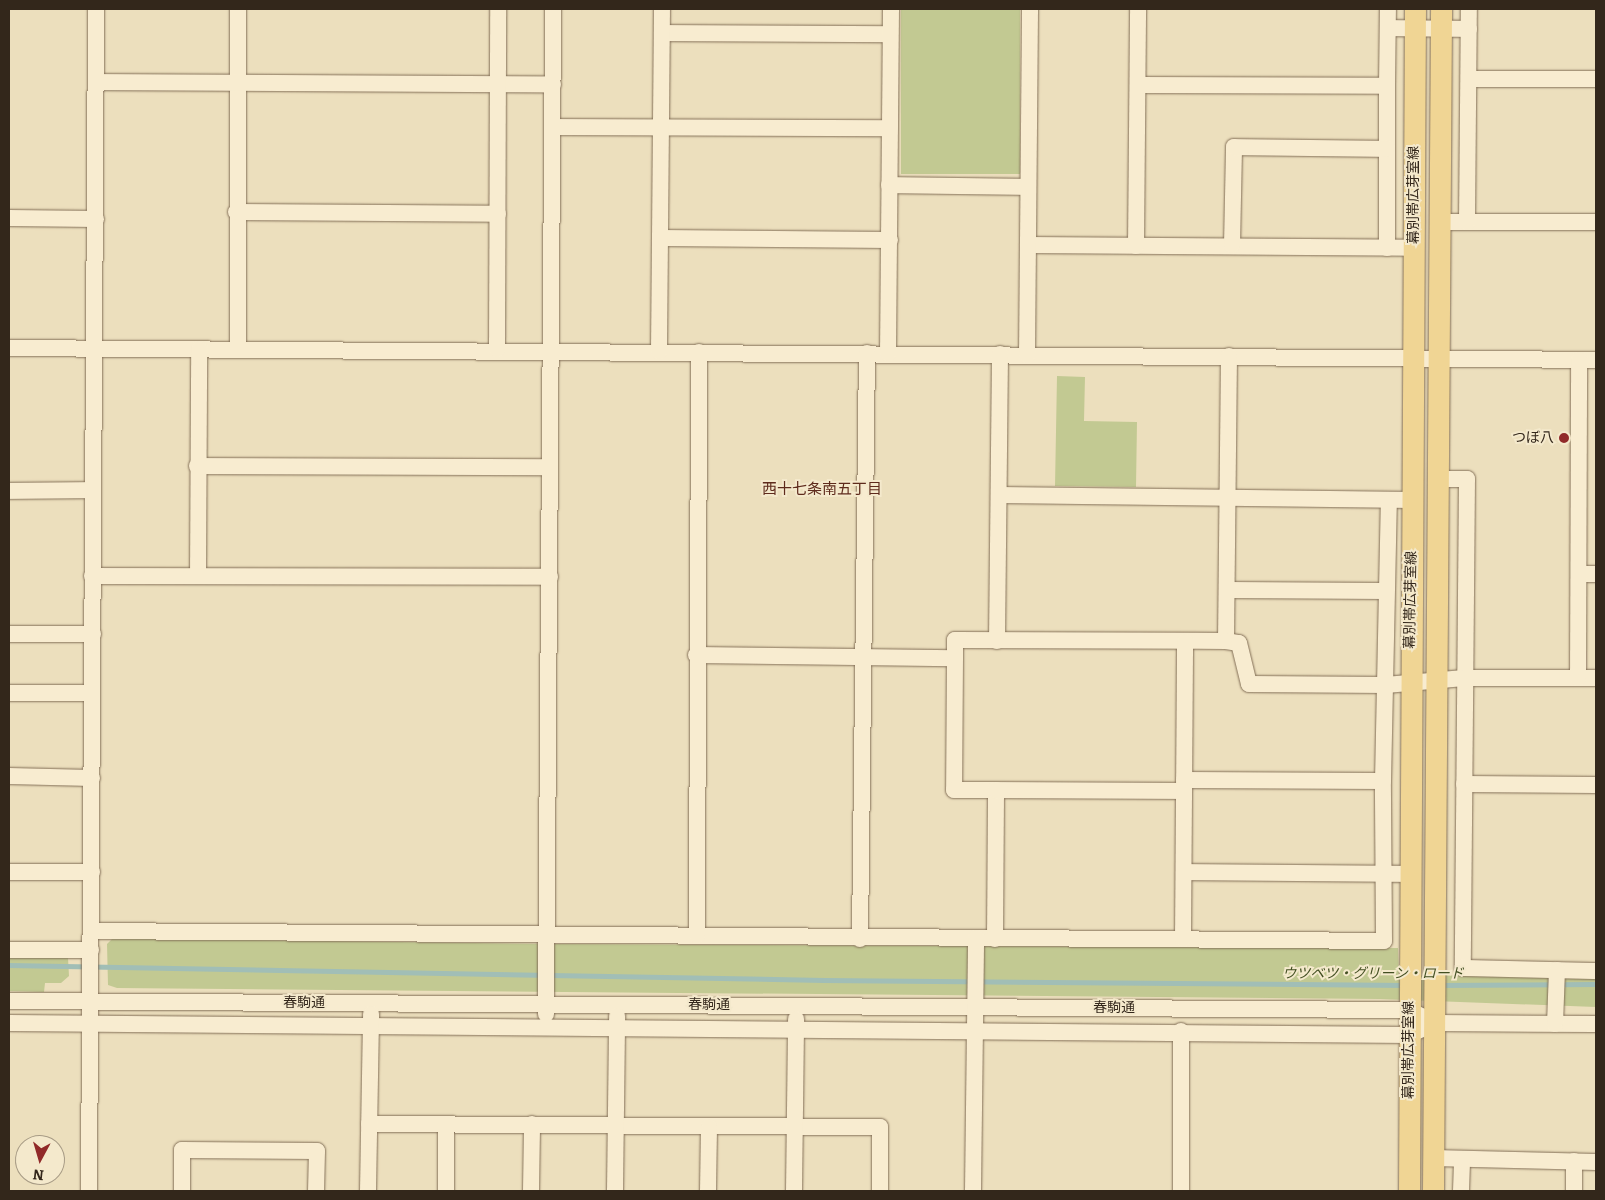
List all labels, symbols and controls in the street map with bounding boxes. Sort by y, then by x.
street label: 幕別帯広芽室線 [1406,146,1422,244]
place label: つぼ八 [1512,430,1554,446]
marker: つぼ八 [1558,432,1570,444]
district label: 西十七条南五丁目 [762,481,882,499]
street label: 幕別帯広芽室線 [1402,551,1420,649]
park label: ウツベツ・グリーン・ロード [1282,966,1464,982]
street label: 春駒通 [283,995,325,1011]
street label: 春駒通 [688,997,730,1013]
street label: 春駒通 [1093,1000,1135,1016]
street label: 幕別帯広芽室線 [1401,1001,1417,1099]
north arrow [15,1135,65,1185]
text: N [32,1165,45,1183]

